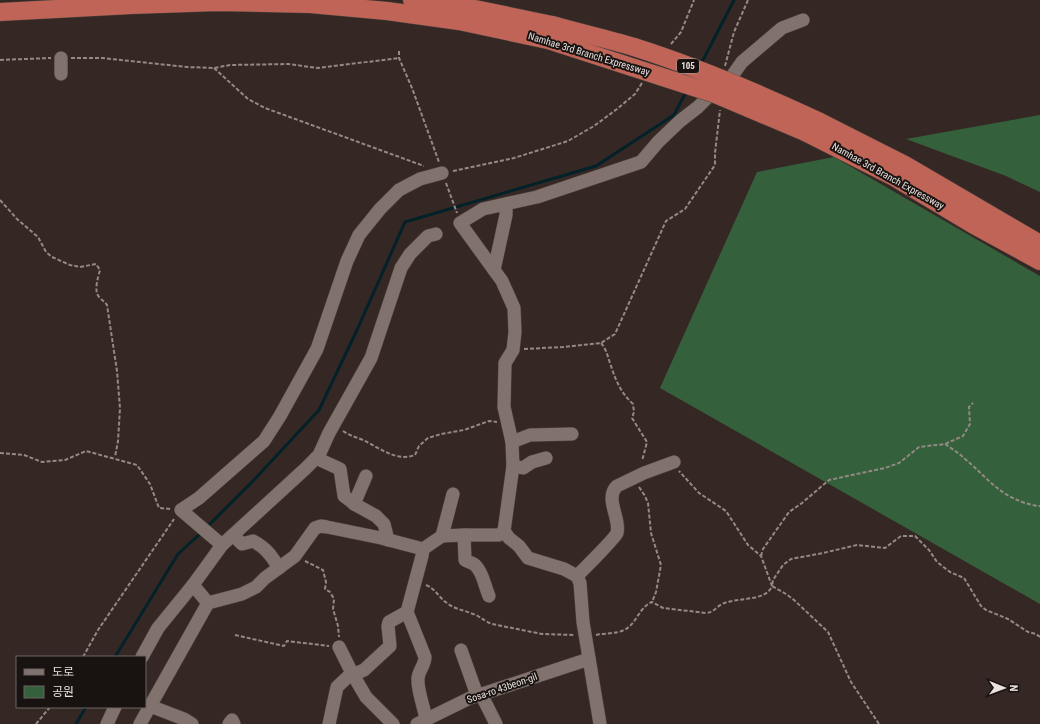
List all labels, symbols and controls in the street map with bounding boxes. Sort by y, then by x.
street label: Namhae 3rd Branch Expressway [527,30,651,78]
road number: 105 [677,59,699,73]
street label: Namhae 3rd Branch Expressway [830,141,946,211]
legend [16,656,146,708]
text: 도로 [52,665,74,679]
north arrow [984,668,1024,708]
street label: Sosa-ro 43beon-gil [465,671,539,705]
text: 공원 [52,685,74,699]
text: N [1007,685,1020,692]

